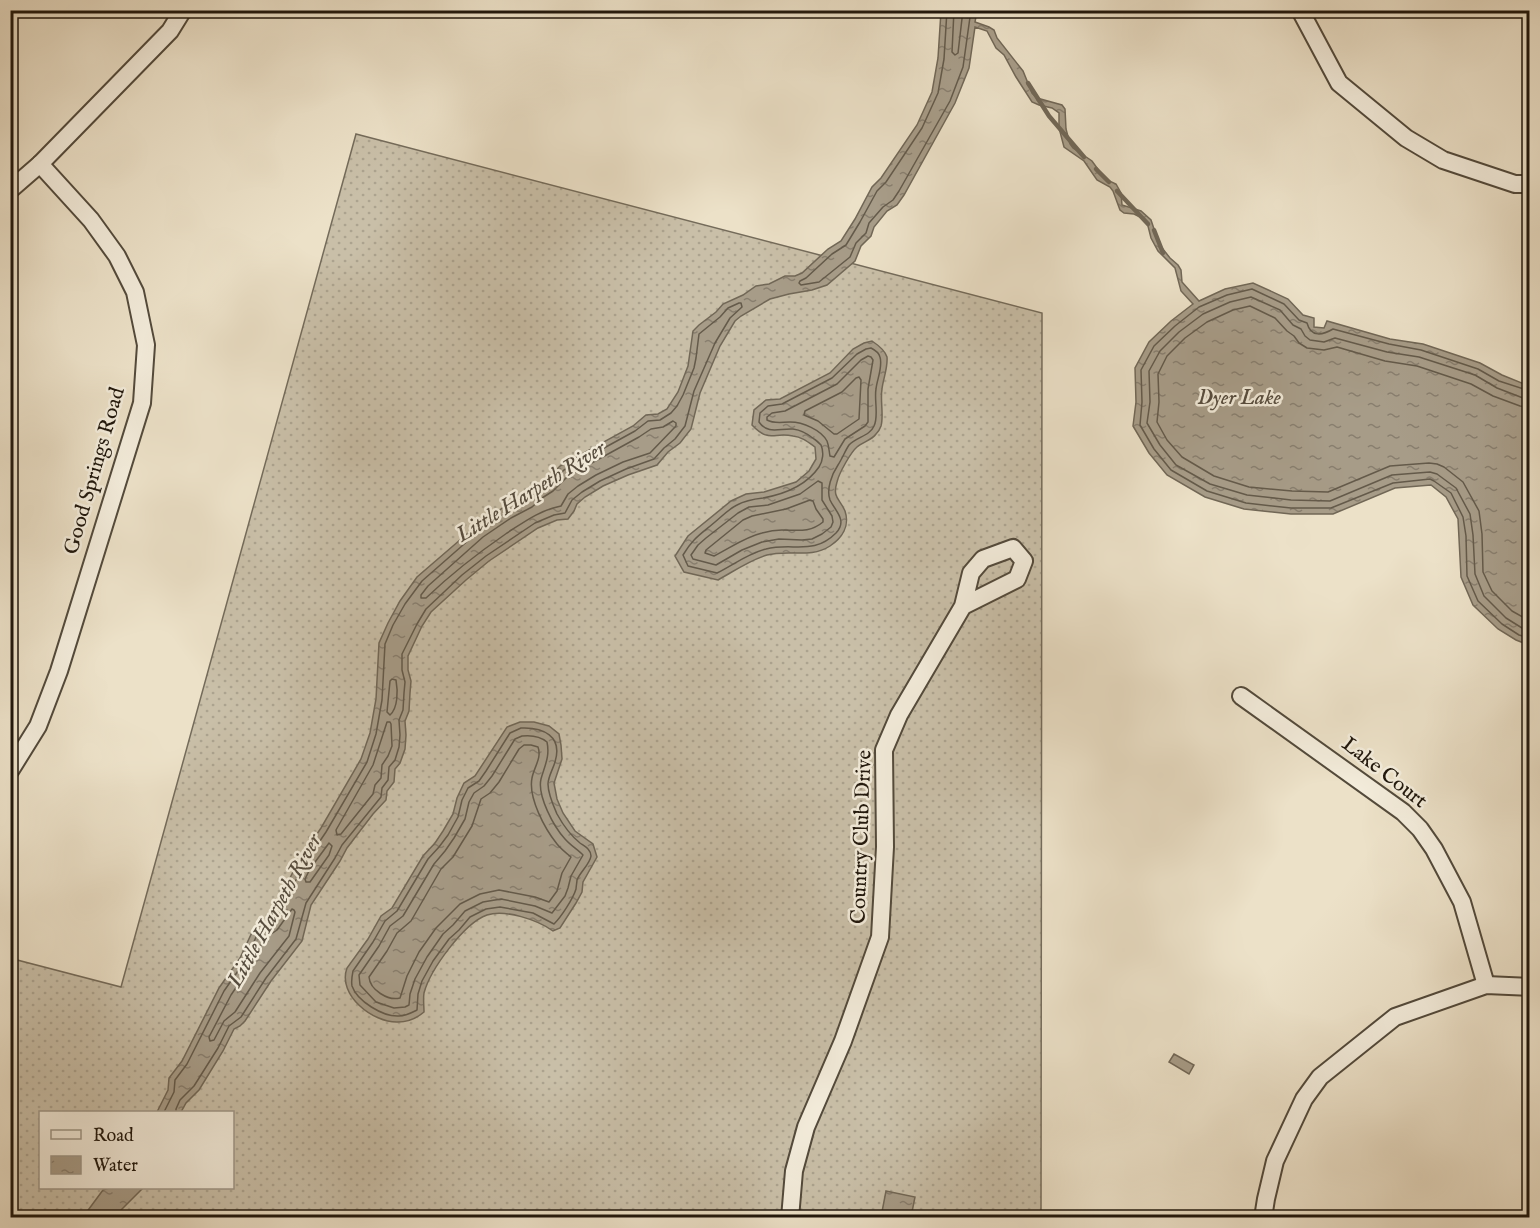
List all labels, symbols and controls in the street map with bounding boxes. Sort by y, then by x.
street label: Good Springs Road [58,384,132,558]
water label: Dyer Lake [1197,384,1282,412]
water label: Little Harpeth River [450,434,612,550]
street label: Lake Court [1336,731,1432,815]
street label: Country Club Drive [845,749,879,925]
water label: Little Harpeth River [221,828,329,994]
legend [39,1111,234,1189]
text: Road [93,1125,134,1148]
text: Water [93,1155,138,1178]

